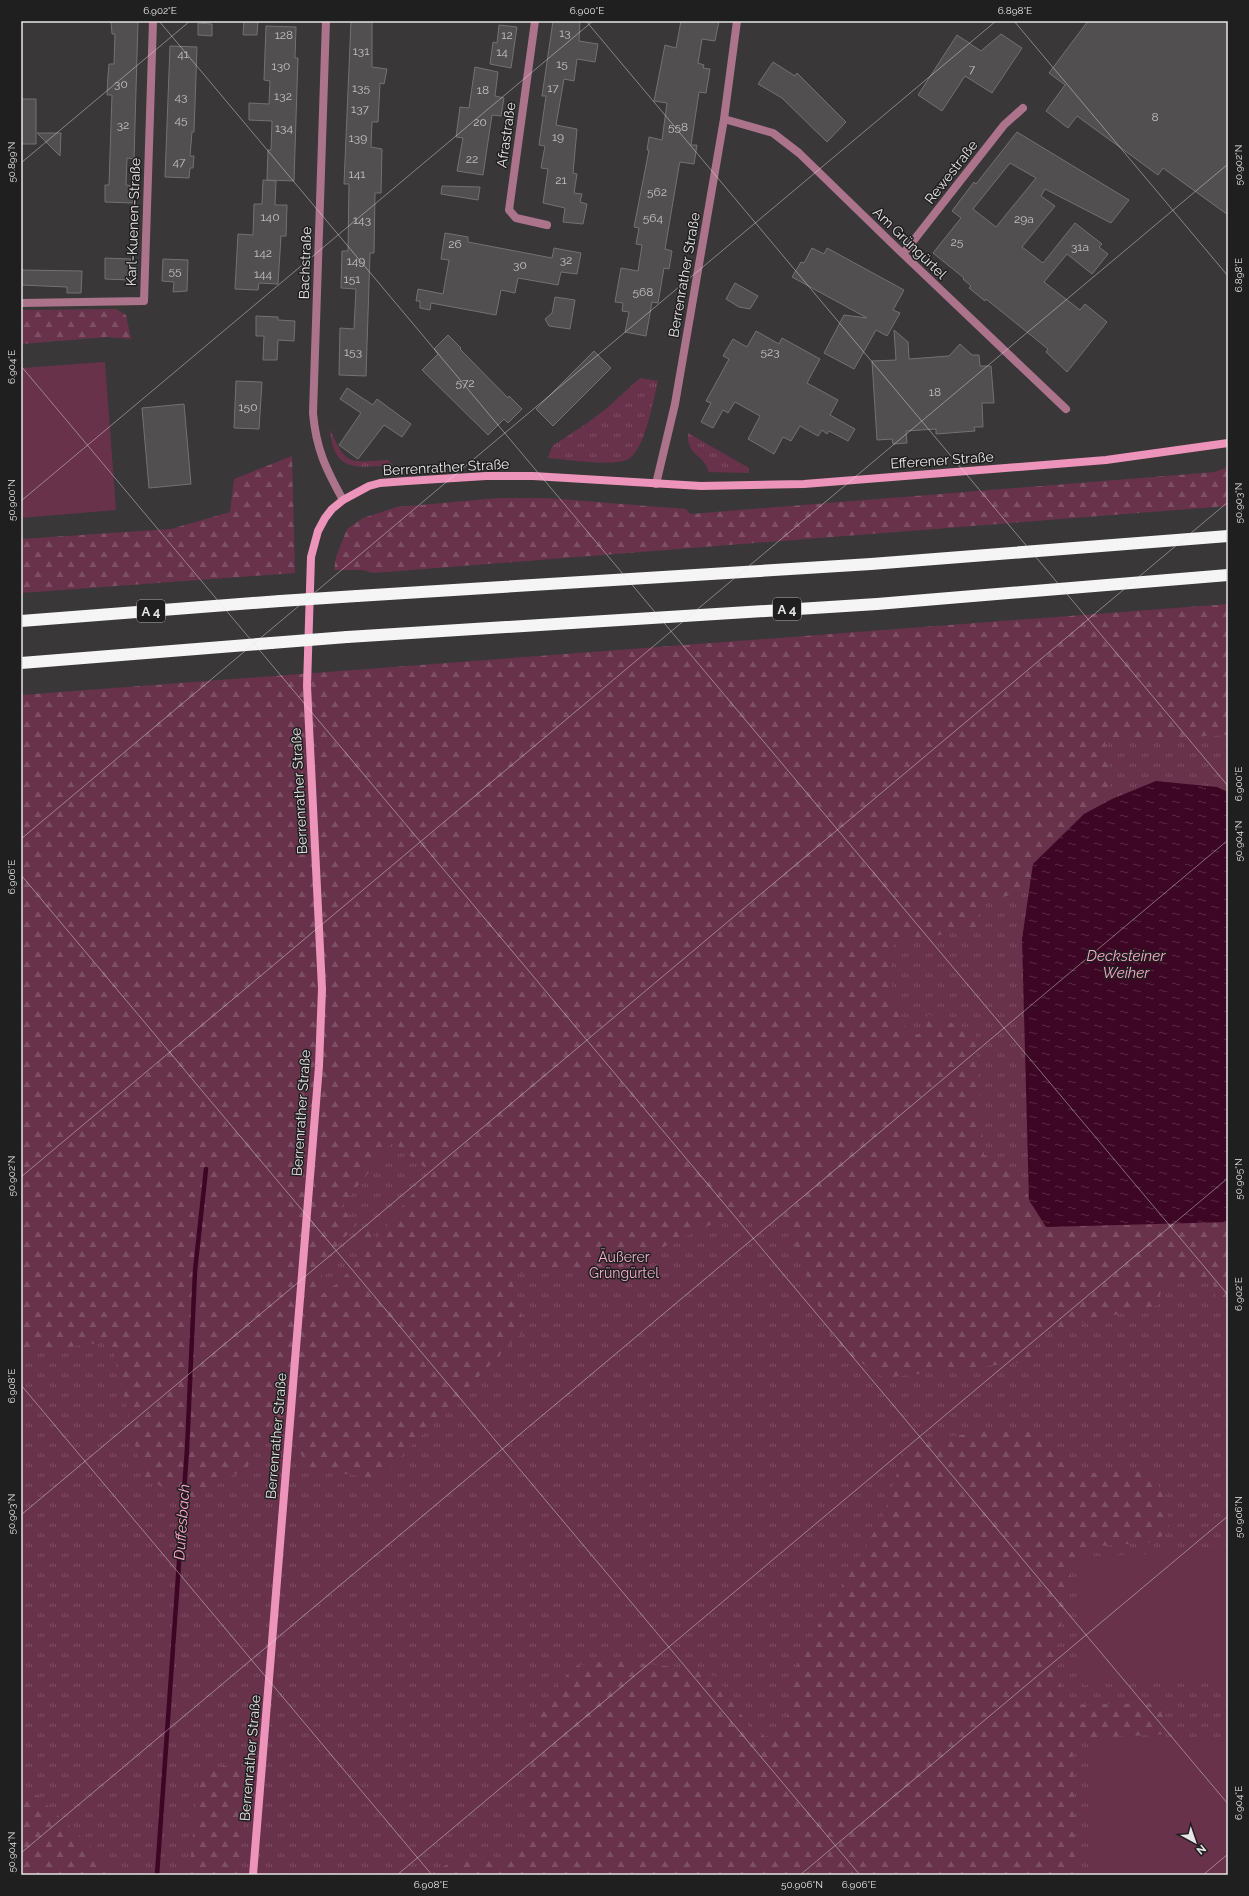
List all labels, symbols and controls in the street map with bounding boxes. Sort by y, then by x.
text: 6.902°E [143,5,177,16]
text: 6.900°E [570,5,604,16]
text: 6.898°E [998,5,1032,16]
house number: 13 [559,26,571,40]
house number: 128 [275,28,293,42]
house number: 12 [501,28,513,42]
house number: 131 [353,44,369,58]
house number: 14 [496,45,508,59]
house number: 41 [177,47,189,61]
house number: 15 [556,57,568,71]
house number: 130 [272,59,290,73]
house number: 7 [969,62,976,76]
house number: 30 [114,77,128,91]
house number: 135 [352,81,370,95]
house number: 17 [547,81,559,95]
house number: 18 [477,83,489,97]
house number: 132 [274,89,292,103]
house number: 43 [175,90,187,104]
street label: Afrastraße [493,101,519,169]
house number: 137 [351,102,370,116]
house number: 8 [1151,110,1159,124]
house number: 45 [174,113,188,127]
house number: 20 [473,115,487,129]
house number: 32 [117,118,129,132]
house number: 558 [668,120,688,134]
house number: 134 [275,121,293,135]
house number: 19 [552,130,564,144]
house number: 139 [349,131,367,145]
street label: Rewestraße [921,137,981,207]
text: 50.899°N [6,141,17,183]
text: 50.902°N [1233,145,1244,185]
house number: 22 [466,152,478,166]
house number: 47 [173,155,186,169]
street label: Karl-Kuenen-Straße [123,158,143,286]
house number: 141 [349,167,365,181]
house number: 21 [555,173,567,187]
house number: 562 [647,185,667,199]
street label: Am Grüngürtel [870,204,950,282]
house number: 140 [260,210,280,224]
house number: 564 [643,211,664,225]
street label: Berrenrather Straße [665,211,703,339]
house number: 29a [1014,212,1034,226]
house number: 143 [353,213,371,227]
street label: Bachstraße [296,226,314,300]
house number: 25 [951,235,964,249]
house number: 26 [448,237,462,251]
house number: 31a [1071,240,1089,254]
house number: 142 [254,246,272,260]
house number: 32 [560,253,572,267]
house number: 149 [347,254,365,268]
house number: 30 [513,258,527,272]
text: 6.898°E [1233,258,1244,292]
house number: 55 [168,264,182,278]
house number: 144 [254,267,273,281]
house number: 151 [344,272,360,286]
house number: 568 [633,285,653,299]
house number: 153 [344,345,362,359]
house number: 523 [760,345,780,359]
text: 6.904°E [6,350,17,384]
house number: 572 [455,376,475,390]
house number: 18 [929,385,941,399]
house number: 150 [238,400,258,414]
street label: Efferener Straße [890,448,994,472]
street label: Berrenrather Straße [382,456,510,478]
text: 50.900°N [6,479,17,521]
text: 50.903°N [1233,483,1244,523]
road number: A 4 [773,598,801,620]
road number: A 4 [137,600,165,622]
street label: Berrenrather Straße [288,727,310,855]
text: 6.900°E [1233,767,1244,801]
text: 50.904°N [1233,820,1244,862]
text: 6.906°E [6,860,17,894]
water label: Decksteiner Weiher [1087,947,1166,982]
street label: Berrenrather Straße [289,1049,313,1177]
text: 50.902°N [6,1156,17,1196]
text: 50.905°N [1233,1158,1244,1200]
park label: Äußerer Grüngürtel [589,1247,659,1281]
text: 6.902°E [1233,1277,1244,1311]
text: 6.908°E [6,1369,17,1403]
street label: Berrenrather Straße [263,1372,289,1500]
water label: Duffesbach [170,1483,194,1561]
text: 50.903°N [6,1494,17,1534]
text: 50.906°N [1233,1496,1244,1538]
street label: Berrenrather Straße [237,1694,263,1822]
text: 6.904°E [1233,1786,1244,1820]
north arrow [1175,1822,1215,1862]
text: 50.904°N [6,1831,17,1873]
text: N [1194,1842,1209,1857]
text: 6.908°E [414,1879,448,1890]
text: 50.906°N [781,1879,823,1890]
text: 6.906°E [842,1879,876,1890]

